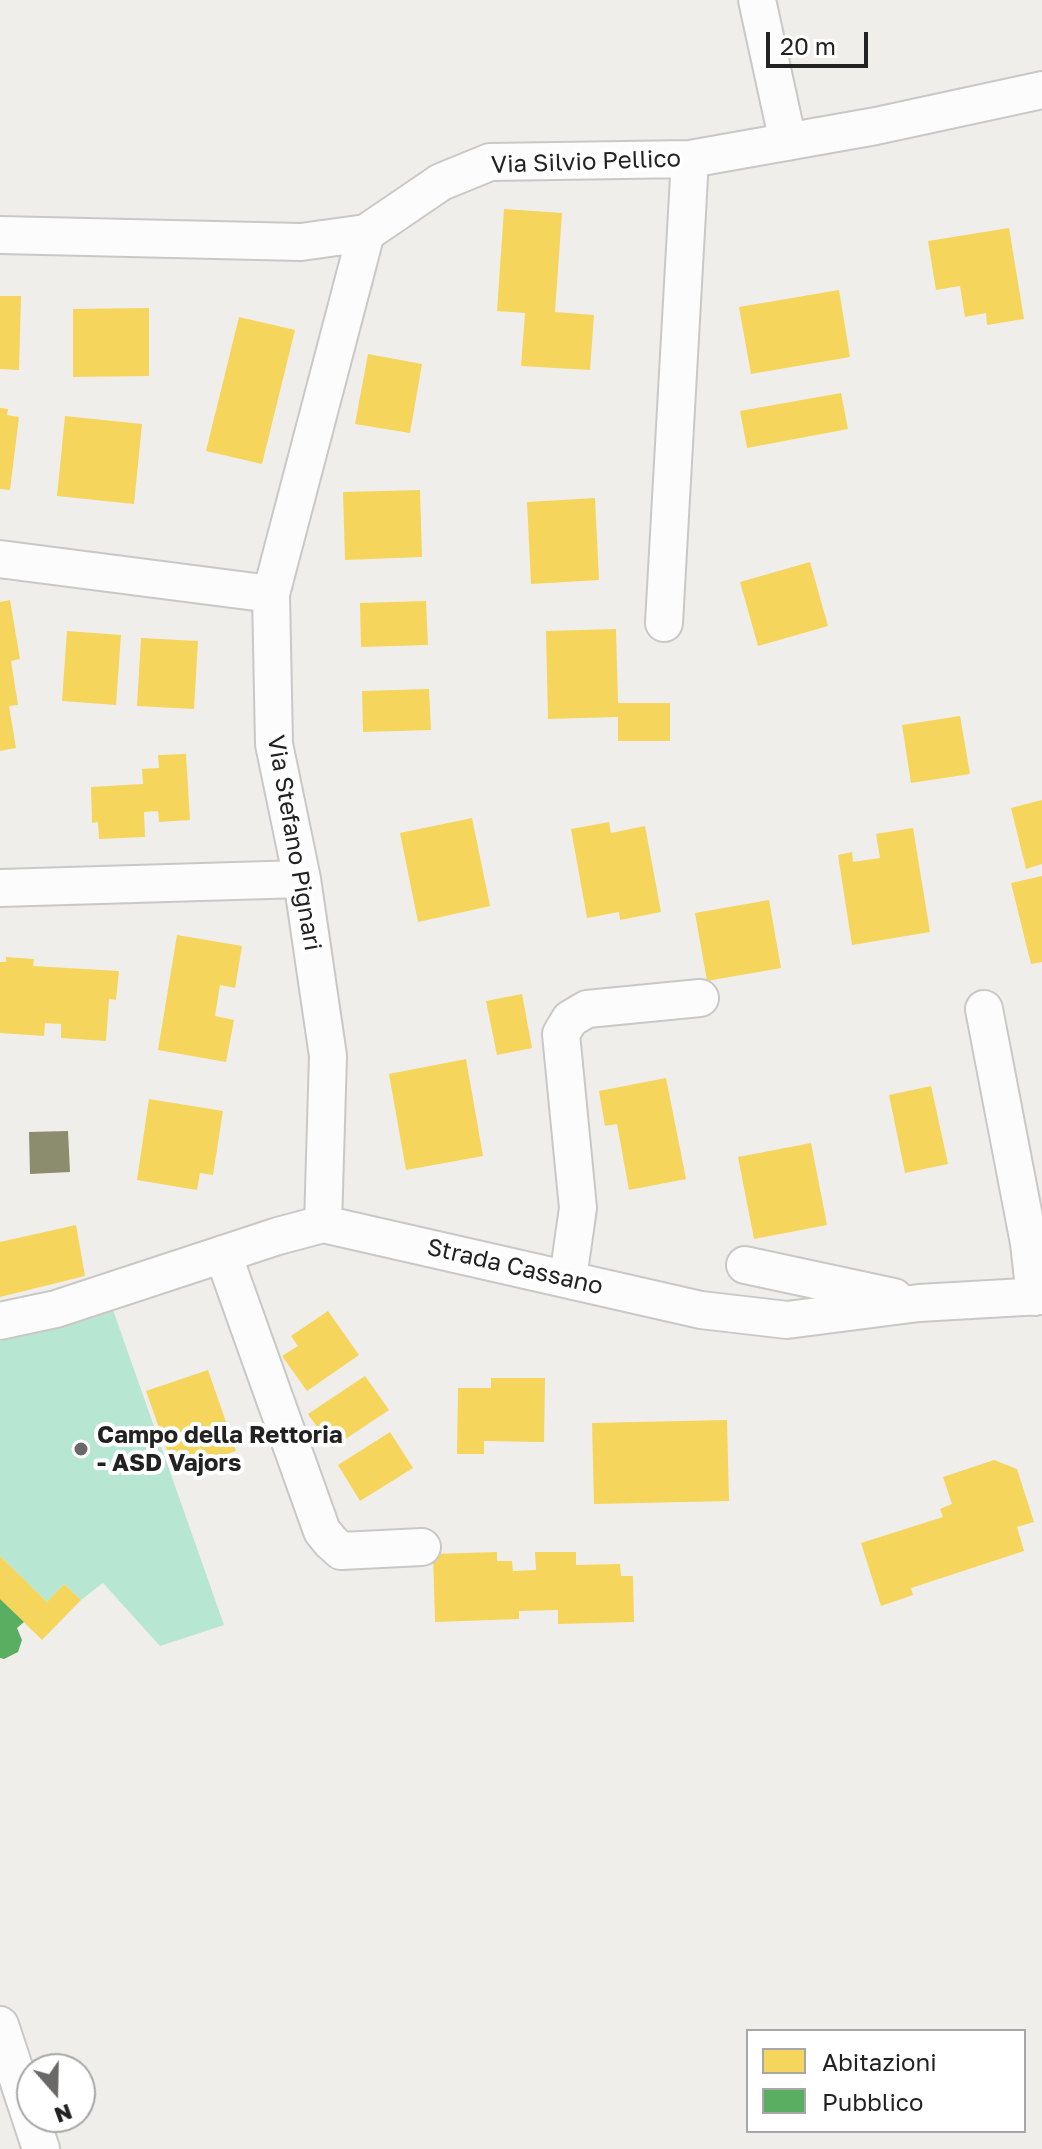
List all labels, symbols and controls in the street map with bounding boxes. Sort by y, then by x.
scale bar [770,16,872,66]
text: 20 m [780,31,836,60]
street label: Via Silvio Pellico [491,144,681,180]
street label: Via Stefano Pignari [261,733,327,953]
street label: Strada Cassano [424,1233,606,1301]
place label: Campo della Rettoria - ASD Vajors [97,1421,343,1477]
marker: Campo della Rettoria - ASD Vajors [72,1440,90,1458]
legend [746,2029,1026,2133]
text: Abitazioni [822,2047,937,2076]
north arrow [16,2053,96,2133]
text: Pubblico [822,2087,923,2116]
text: N [51,2099,76,2130]

